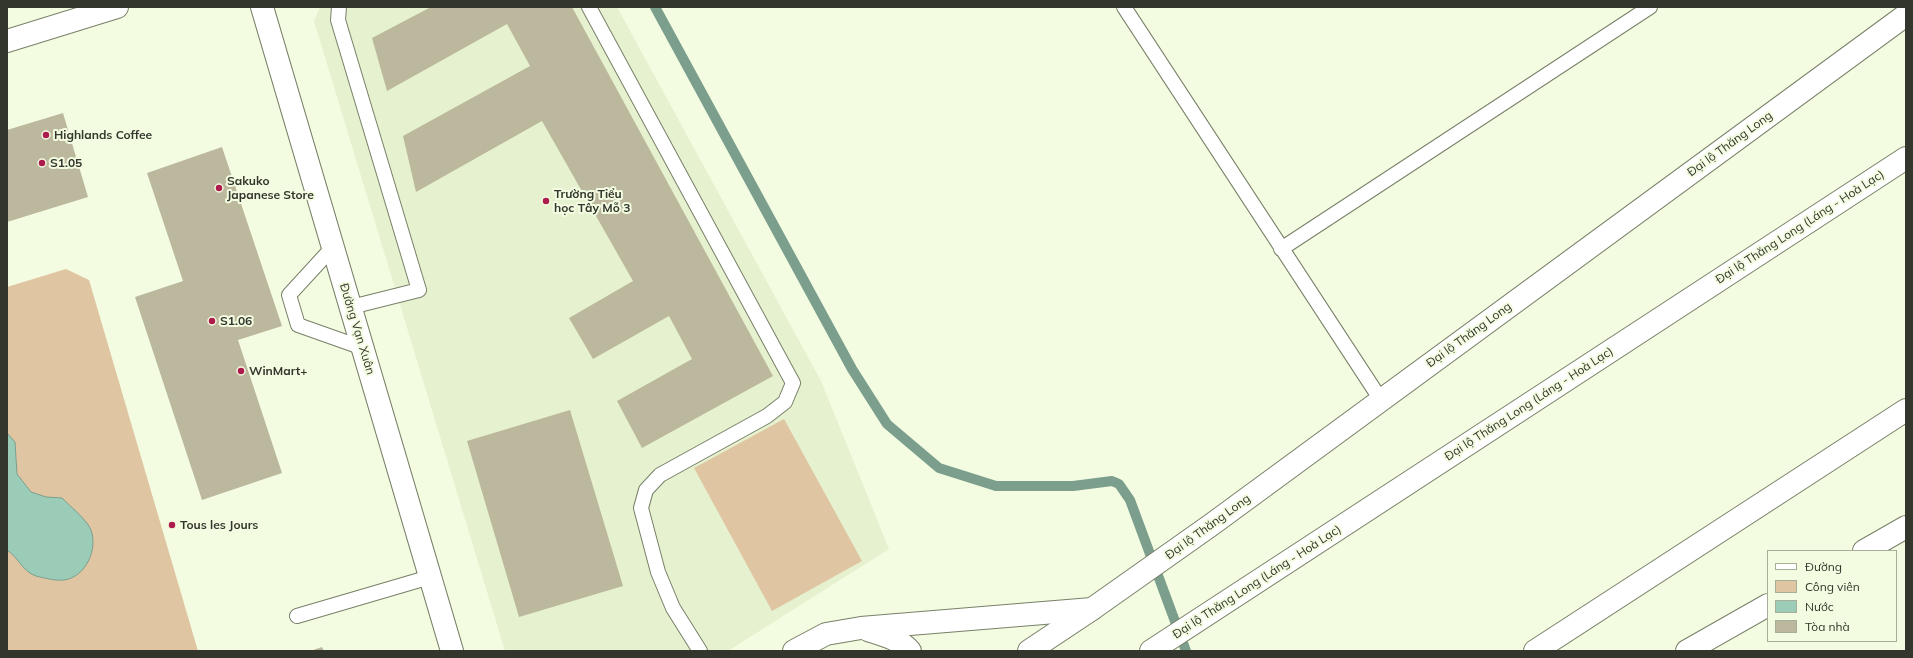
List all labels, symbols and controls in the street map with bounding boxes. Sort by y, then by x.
street label: Đại lộ Thăng Long [1685,108,1775,180]
place label: Highlands Coffee [54,128,152,142]
marker: Highlands Coffee [41,130,51,140]
place label: S1.05 [50,156,82,170]
marker: S1.05 [37,158,47,168]
street label: Đại lộ Thăng Long (Láng - Hoà Lạc) [1713,167,1887,287]
place label: Sakuko Japanese Store [227,174,314,202]
marker: Sakuko Japanese Store [214,183,224,193]
place label: Trường Tiểu học Tây Mỗ 3 [554,187,630,215]
marker: Trường Tiểu học Tây Mỗ 3 [541,196,551,206]
street label: Đường Vạn Xuân [336,282,378,376]
street label: Đại lộ Thăng Long [1424,299,1514,371]
place label: S1.06 [220,314,252,328]
marker: S1.06 [207,316,217,326]
street label: Đại lộ Thăng Long (Láng - Hoà Lạc) [1442,344,1616,464]
place label: WinMart+ [249,364,307,378]
marker: WinMart+ [236,366,246,376]
street label: Đại lộ Thăng Long [1163,491,1253,563]
place label: Tous les Jours [180,518,258,532]
marker: Tous les Jours [167,520,177,530]
street label: Đại lộ Thăng Long (Láng - Hoà Lạc) [1170,522,1344,642]
legend [1767,550,1897,642]
text: Đường [1805,559,1842,574]
text: Công viên [1805,579,1860,594]
text: Nước [1805,599,1834,614]
text: Tòa nhà [1805,619,1850,634]

